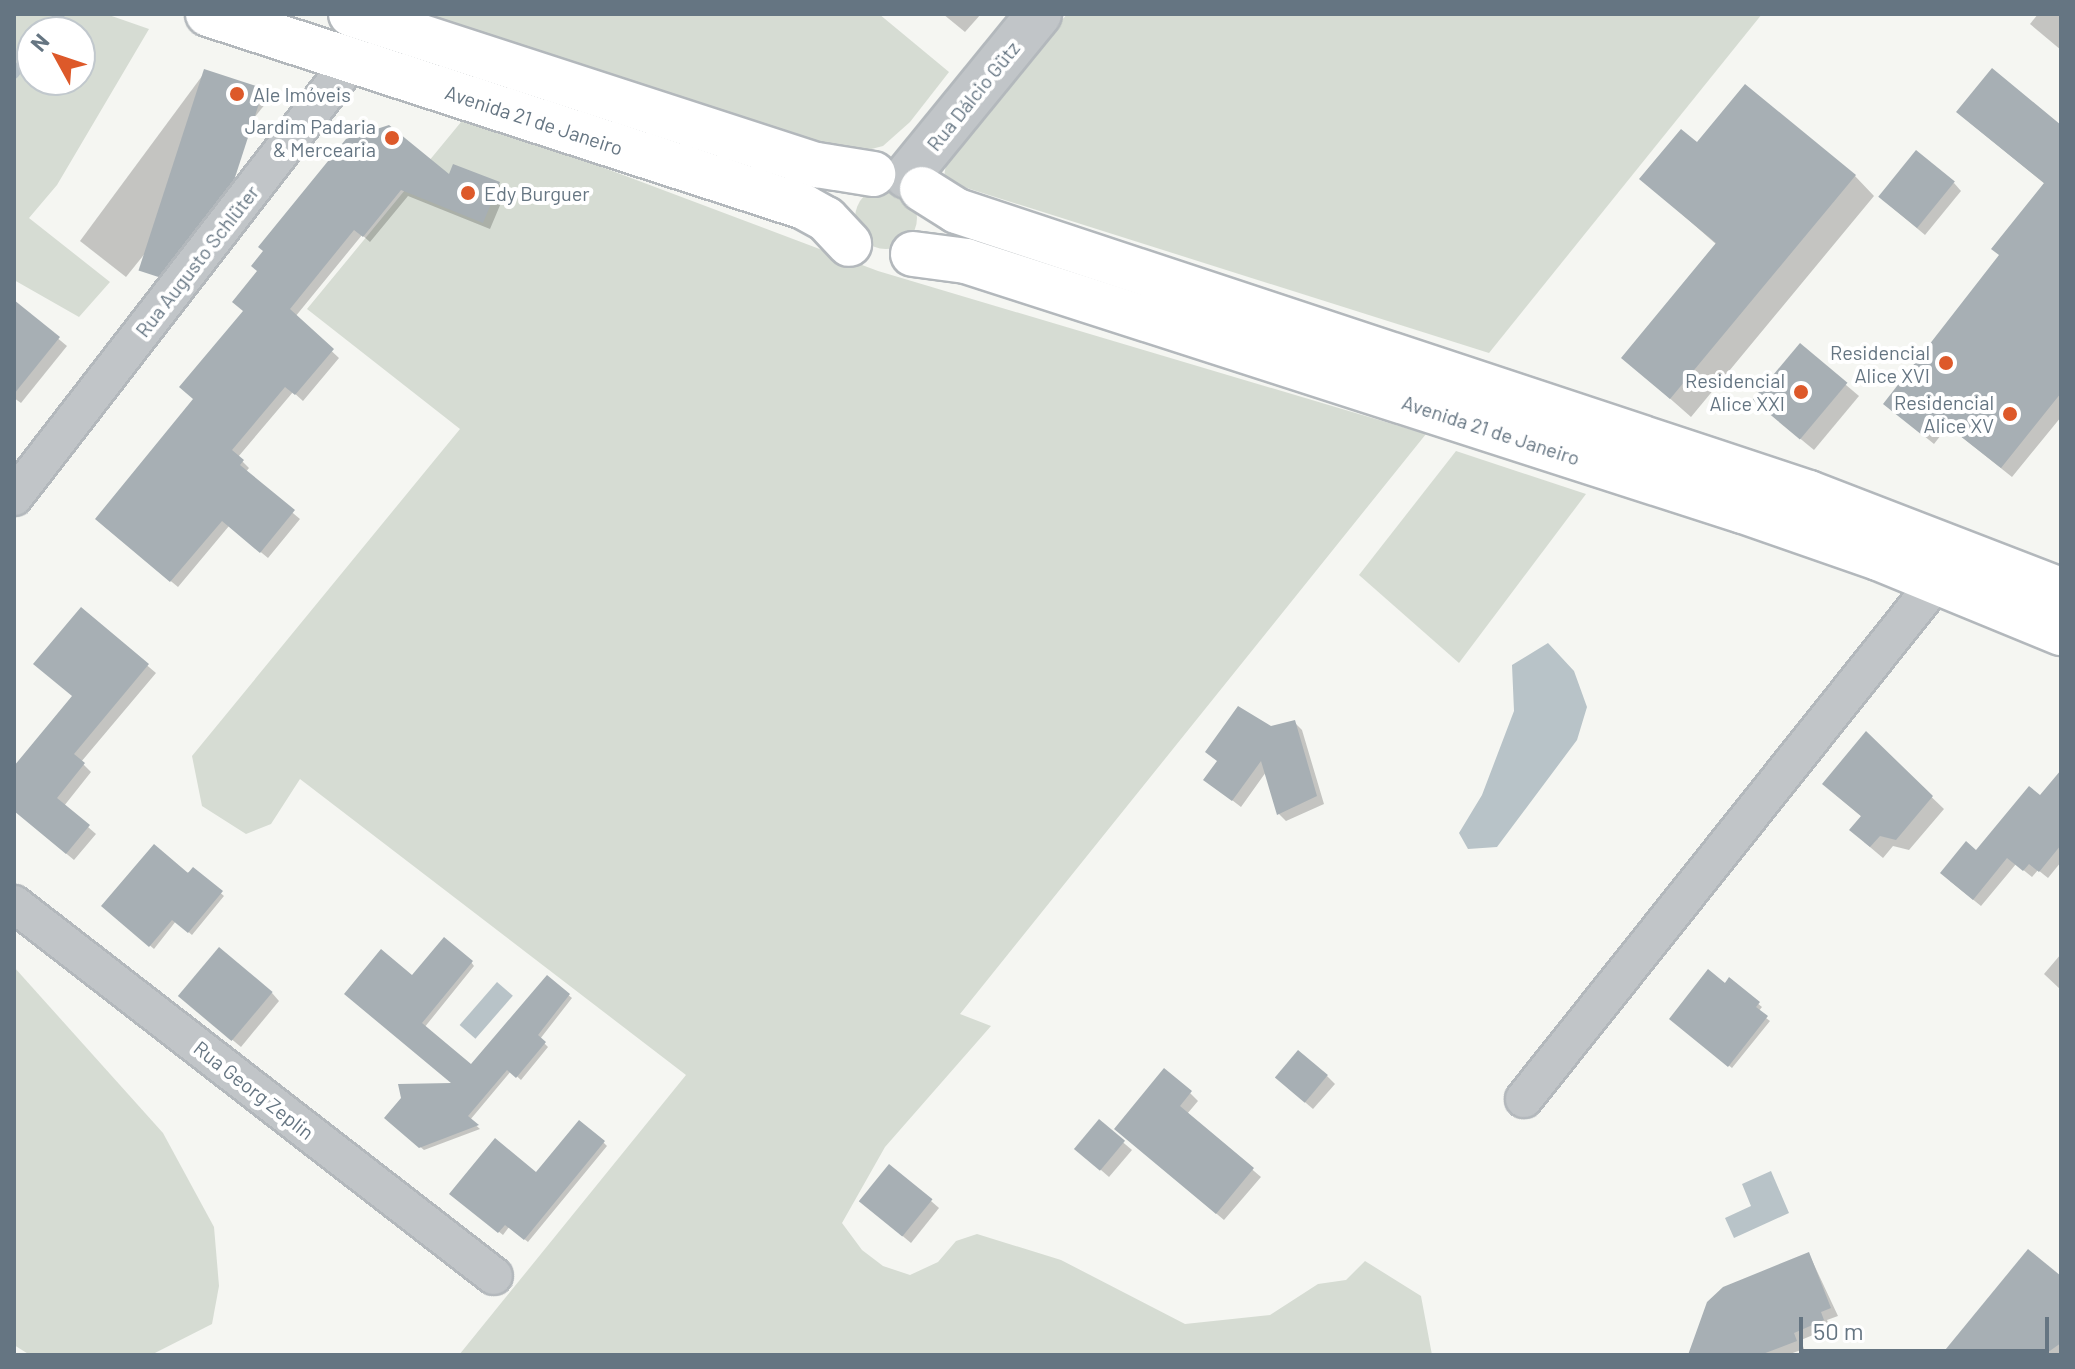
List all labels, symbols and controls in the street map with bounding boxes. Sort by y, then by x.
north arrow [16,16,96,96]
text: N [24,28,54,56]
street label: Rua Dálcio Gütz [922,36,1024,156]
street label: Avenida 21 de Janeiro [442,80,626,160]
place label: Ale Imóveis [253,82,351,106]
marker: Ale Imóveis [228,85,246,103]
place label: Jardim Padaria & Mercearia [245,114,376,161]
marker: Jardim Padaria & Mercearia [383,129,401,147]
street label: Rua Augusto Schlüter [130,180,264,342]
place label: Edy Burguer [484,181,590,205]
marker: Edy Burguer [459,184,477,202]
place label: Residencial Alice XVI [1830,340,1930,387]
marker: Residencial Alice XVI [1937,354,1955,372]
place label: Residencial Alice XXI [1685,368,1785,415]
marker: Residencial Alice XXI [1792,383,1810,401]
street label: Avenida 21 de Janeiro [1399,390,1583,470]
place label: Residencial Alice XV [1894,390,1994,437]
marker: Residencial Alice XV [2001,405,2019,423]
street label: Rua Georg Zeplin [189,1036,319,1144]
scale bar [1803,1301,2053,1351]
text: 50 m [1813,1316,1864,1345]

